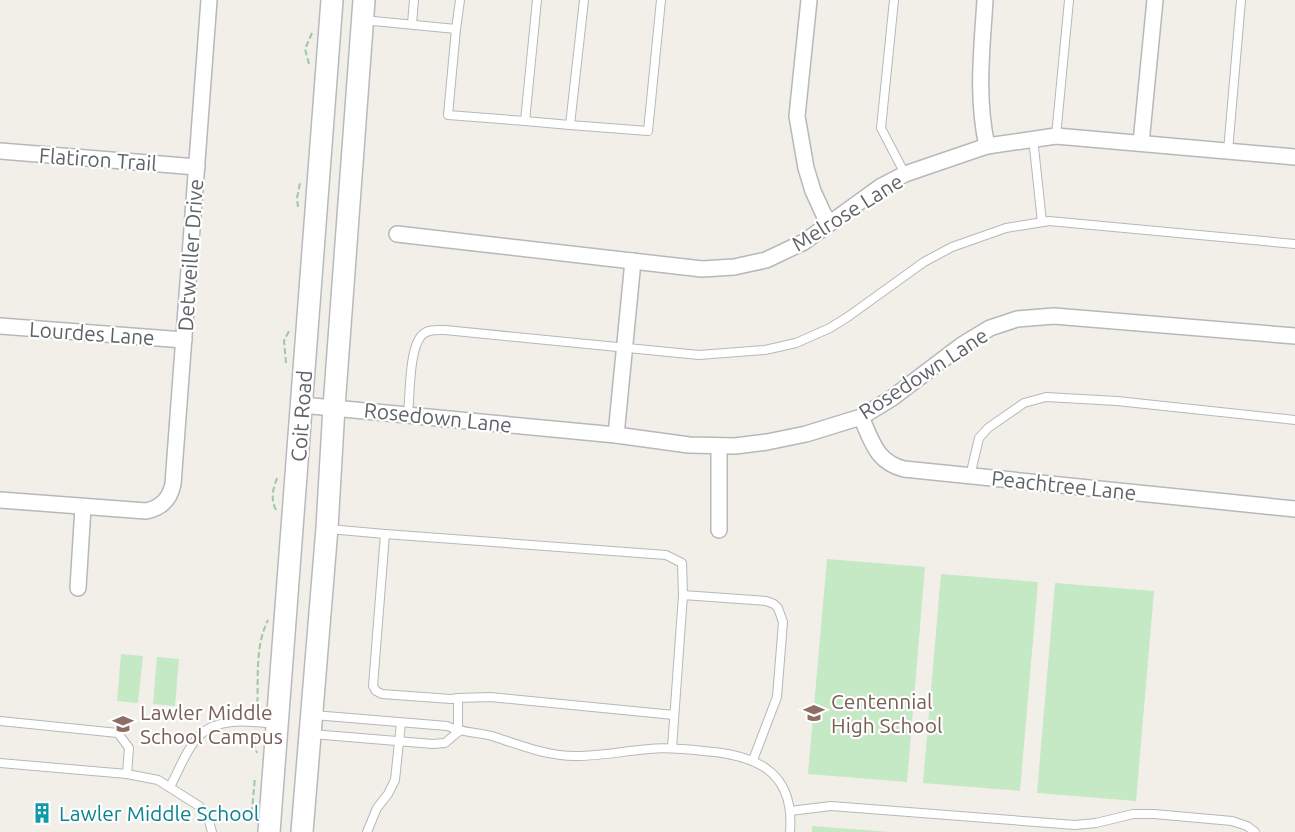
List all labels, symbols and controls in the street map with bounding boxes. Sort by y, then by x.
street label: Flatiron Trail [38,143,158,175]
street label: Melrose Lane [787,168,907,256]
street label: Detweiller Drive [173,178,207,332]
street label: Lourdes Lane [28,317,156,349]
street label: Rosedown Lane [854,322,992,424]
street label: Coit Road [286,369,316,463]
street label: Rosedown Lane [363,397,513,437]
street label: Peachtree Lane [990,465,1138,505]
place label: Centennial High School [831,689,942,737]
place label: Lawler Middle School Campus [140,700,283,748]
school or university icon: Centennial High School [802,701,826,725]
school or university icon: Lawler Middle School Campus [111,712,135,736]
building icon: Lawler Middle School [30,801,54,825]
place label: Lawler Middle School [59,801,259,825]

